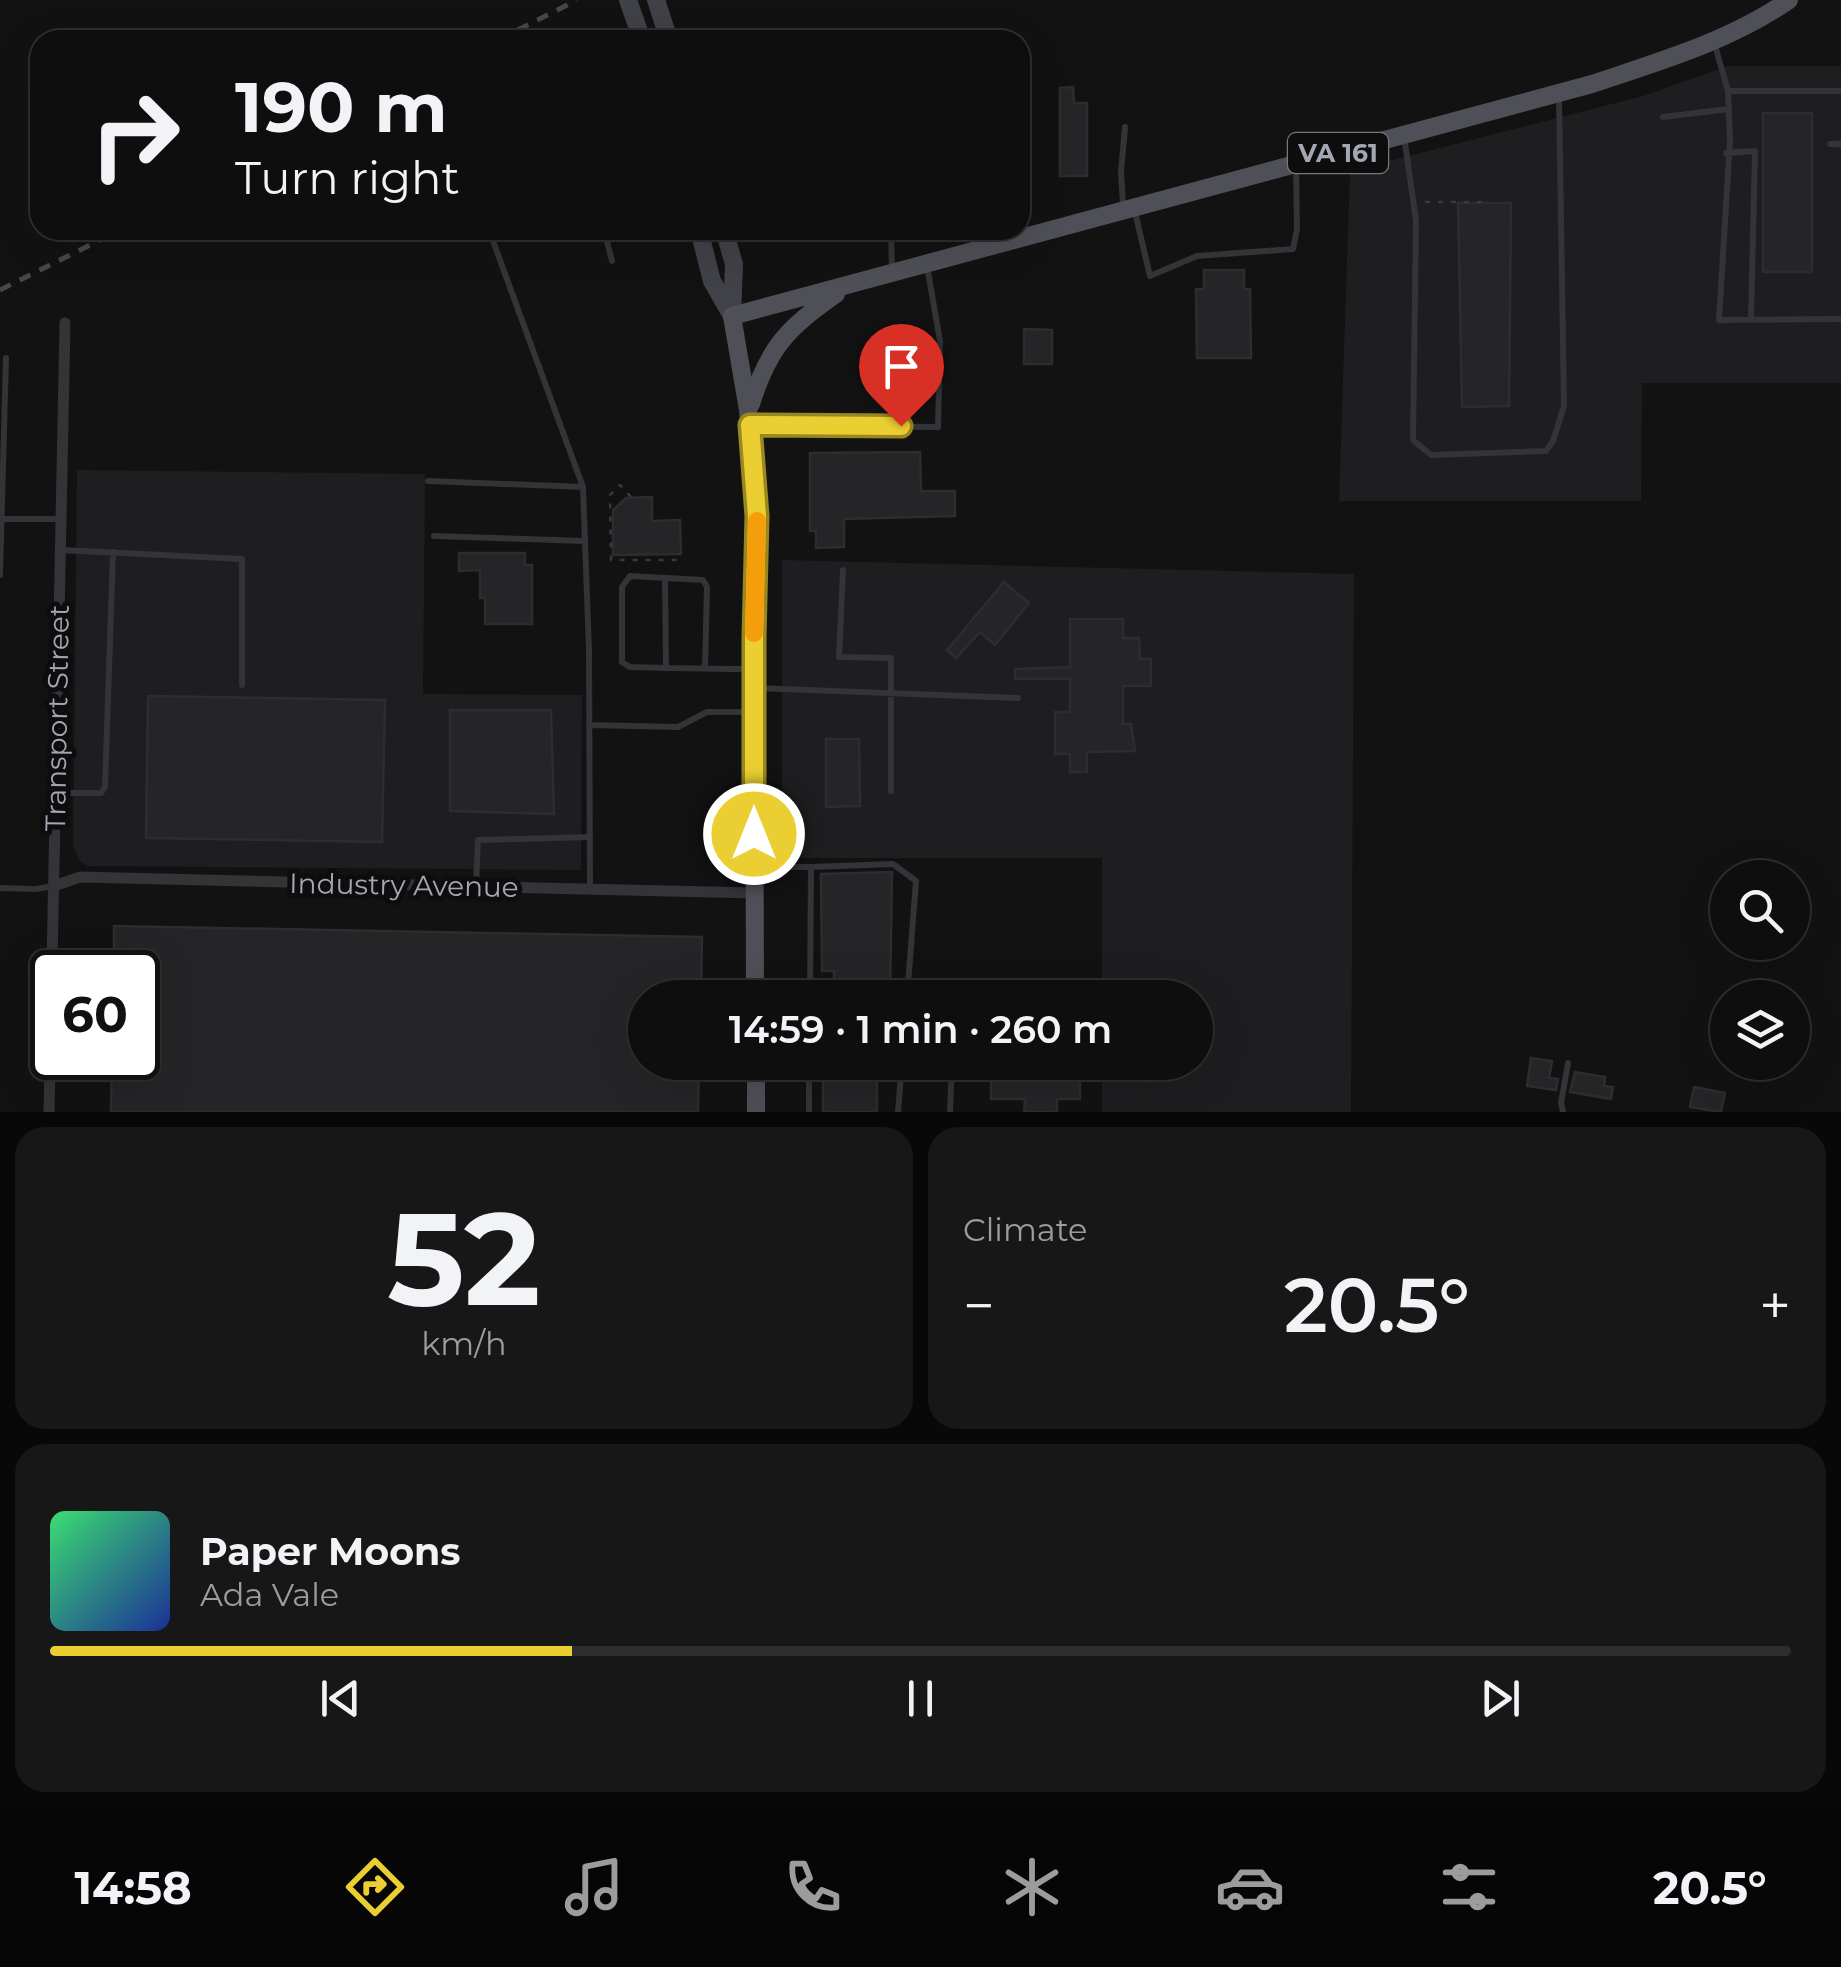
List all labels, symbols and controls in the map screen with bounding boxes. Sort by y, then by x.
text: 190 m [235,64,448,150]
icon: right [70,70,200,200]
road number: VA 161 [1288,133,1388,173]
text: Turn right [235,150,460,205]
pin [859,324,944,427]
icon: arrive [874,339,929,394]
street label: Transport Street [38,605,76,831]
position arrow [702,782,806,886]
map controls [1710,860,1810,1080]
button: search [1710,860,1810,960]
street label: Industry Avenue [289,866,519,904]
speed limit sign: 60 [30,950,160,1080]
button: layers [1710,980,1810,1080]
text: 14:59 · 1 min · 260 m [729,1006,1112,1053]
text: 52 [387,1179,541,1338]
text: Climate [963,1210,1087,1249]
text: 20.5° [1284,1259,1470,1351]
text: − [963,1272,995,1339]
text: + [1759,1272,1791,1339]
text: km/h [421,1324,507,1363]
text: Paper Moons [200,1528,461,1575]
text: Ada Vale [200,1575,339,1614]
icon: previous [313,1671,368,1726]
icon: pause [893,1671,948,1726]
icon: next [1473,1671,1528,1726]
icon: directions [340,1852,410,1922]
icon: music [559,1852,629,1922]
icon: phone [778,1852,848,1922]
icon: climate [997,1852,1067,1922]
icon: car [1215,1852,1285,1922]
icon: filters [1434,1852,1504,1922]
text: 14:58 [74,1860,192,1915]
text: 20.5° [1653,1860,1767,1915]

